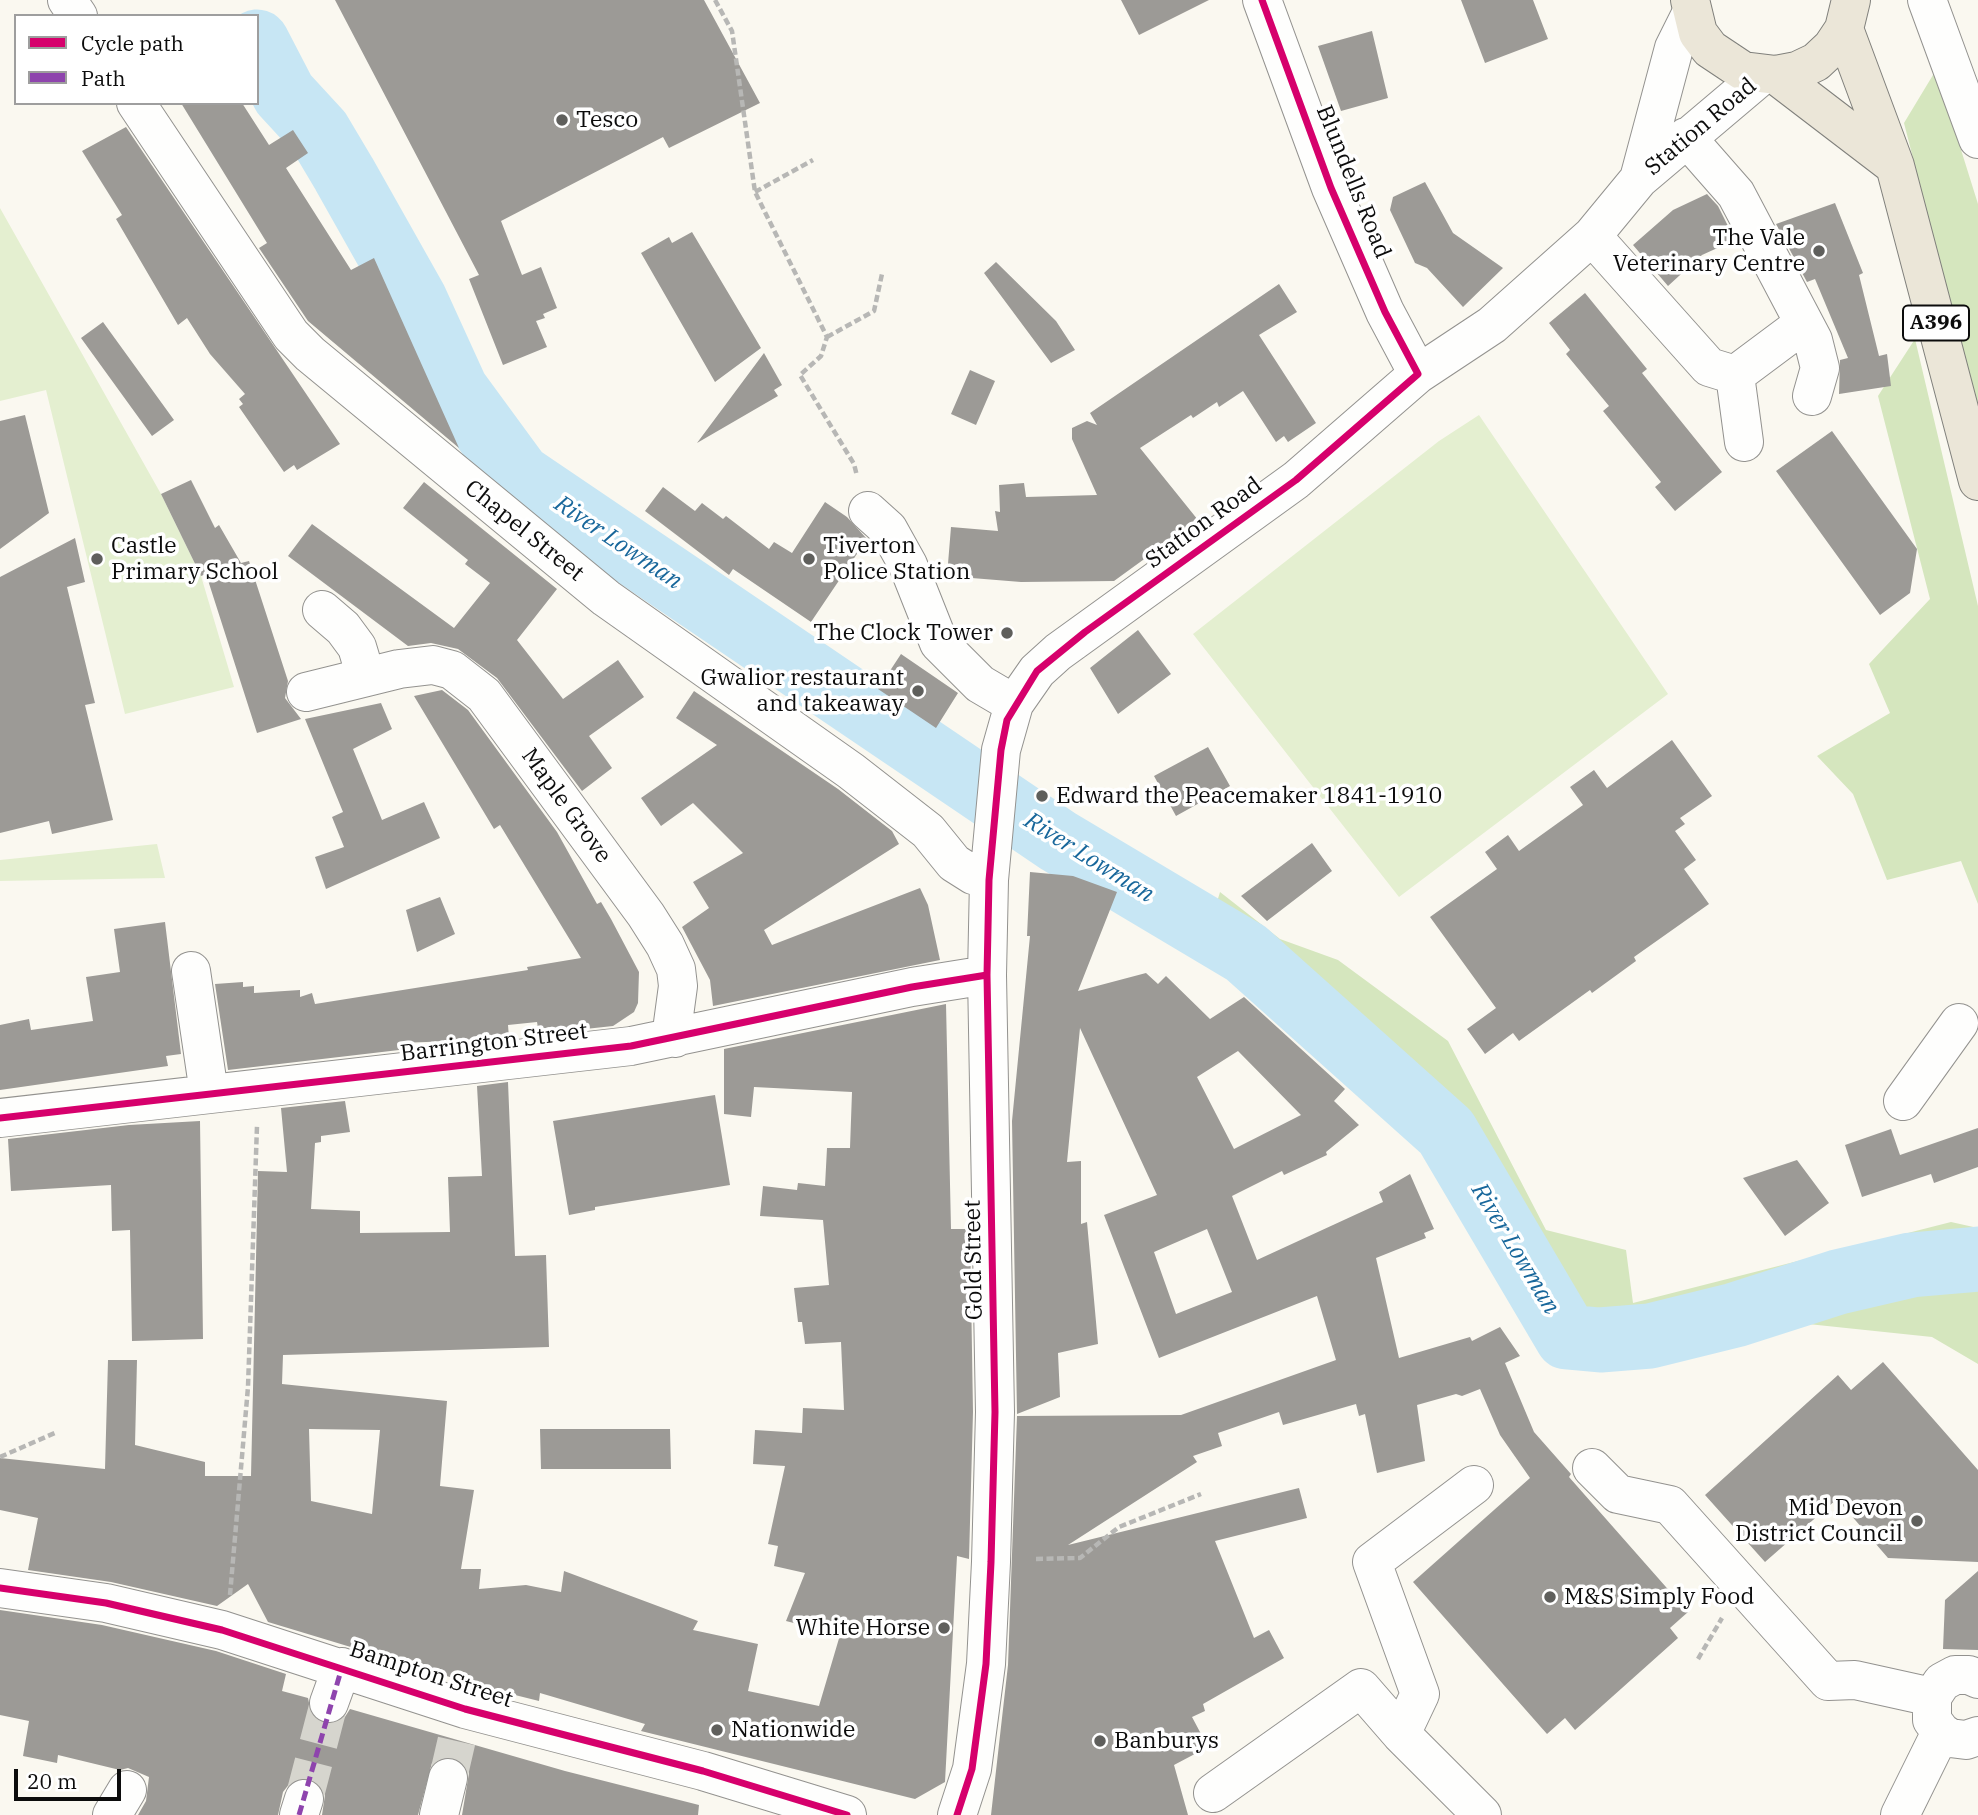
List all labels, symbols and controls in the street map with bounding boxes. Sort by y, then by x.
legend [14,14,259,105]
text: Cycle path [81,29,184,57]
text: Path [81,64,126,92]
street label: Station Road [1640,72,1762,182]
street label: Blundells Road [1310,101,1396,263]
place label: Tesco [576,106,638,134]
marker: Tesco [554,112,570,128]
place label: The Vale Veterinary Centre [1613,224,1805,278]
marker: The Vale Veterinary Centre [1811,243,1827,259]
road number: A396 [1903,306,1969,340]
street label: Station Road [1140,472,1268,574]
street label: Chapel Street [459,475,589,587]
water label: River Lowman [549,490,687,596]
place label: Castle Primary School [111,532,278,586]
place label: Tiverton Police Station [823,532,970,586]
marker: Castle Primary School [89,551,105,567]
marker: Tiverton Police Station [801,551,817,567]
place label: The Clock Tower [813,619,993,647]
marker: The Clock Tower [999,625,1015,641]
place label: Gwalior restaurant and takeaway [701,664,904,718]
marker: Gwalior restaurant and takeaway [910,683,926,699]
street label: Maple Grove [515,743,617,869]
place label: Edward the Peacemaker 1841-1910 [1056,782,1442,810]
marker: Edward the Peacemaker 1841-1910 [1034,788,1050,804]
water label: River Lowman [1019,807,1159,909]
street label: Barrington Street [399,1018,589,1068]
water label: River Lowman [1465,1178,1565,1320]
street label: Gold Street [959,1200,989,1320]
place label: Mid Devon District Council [1735,1494,1903,1548]
marker: Mid Devon District Council [1909,1513,1925,1529]
place label: M&S Simply Food [1564,1583,1754,1611]
marker: M&S Simply Food [1542,1589,1558,1605]
place label: White Horse [796,1614,930,1642]
marker: White Horse [936,1620,952,1636]
street label: Bampton Street [346,1636,516,1714]
place label: Nationwide [731,1716,855,1744]
marker: Nationwide [709,1722,725,1738]
place label: Banburys [1114,1727,1219,1755]
marker: Banburys [1092,1733,1108,1749]
scale bar [18,1756,124,1800]
text: 20 m [27,1767,77,1795]

